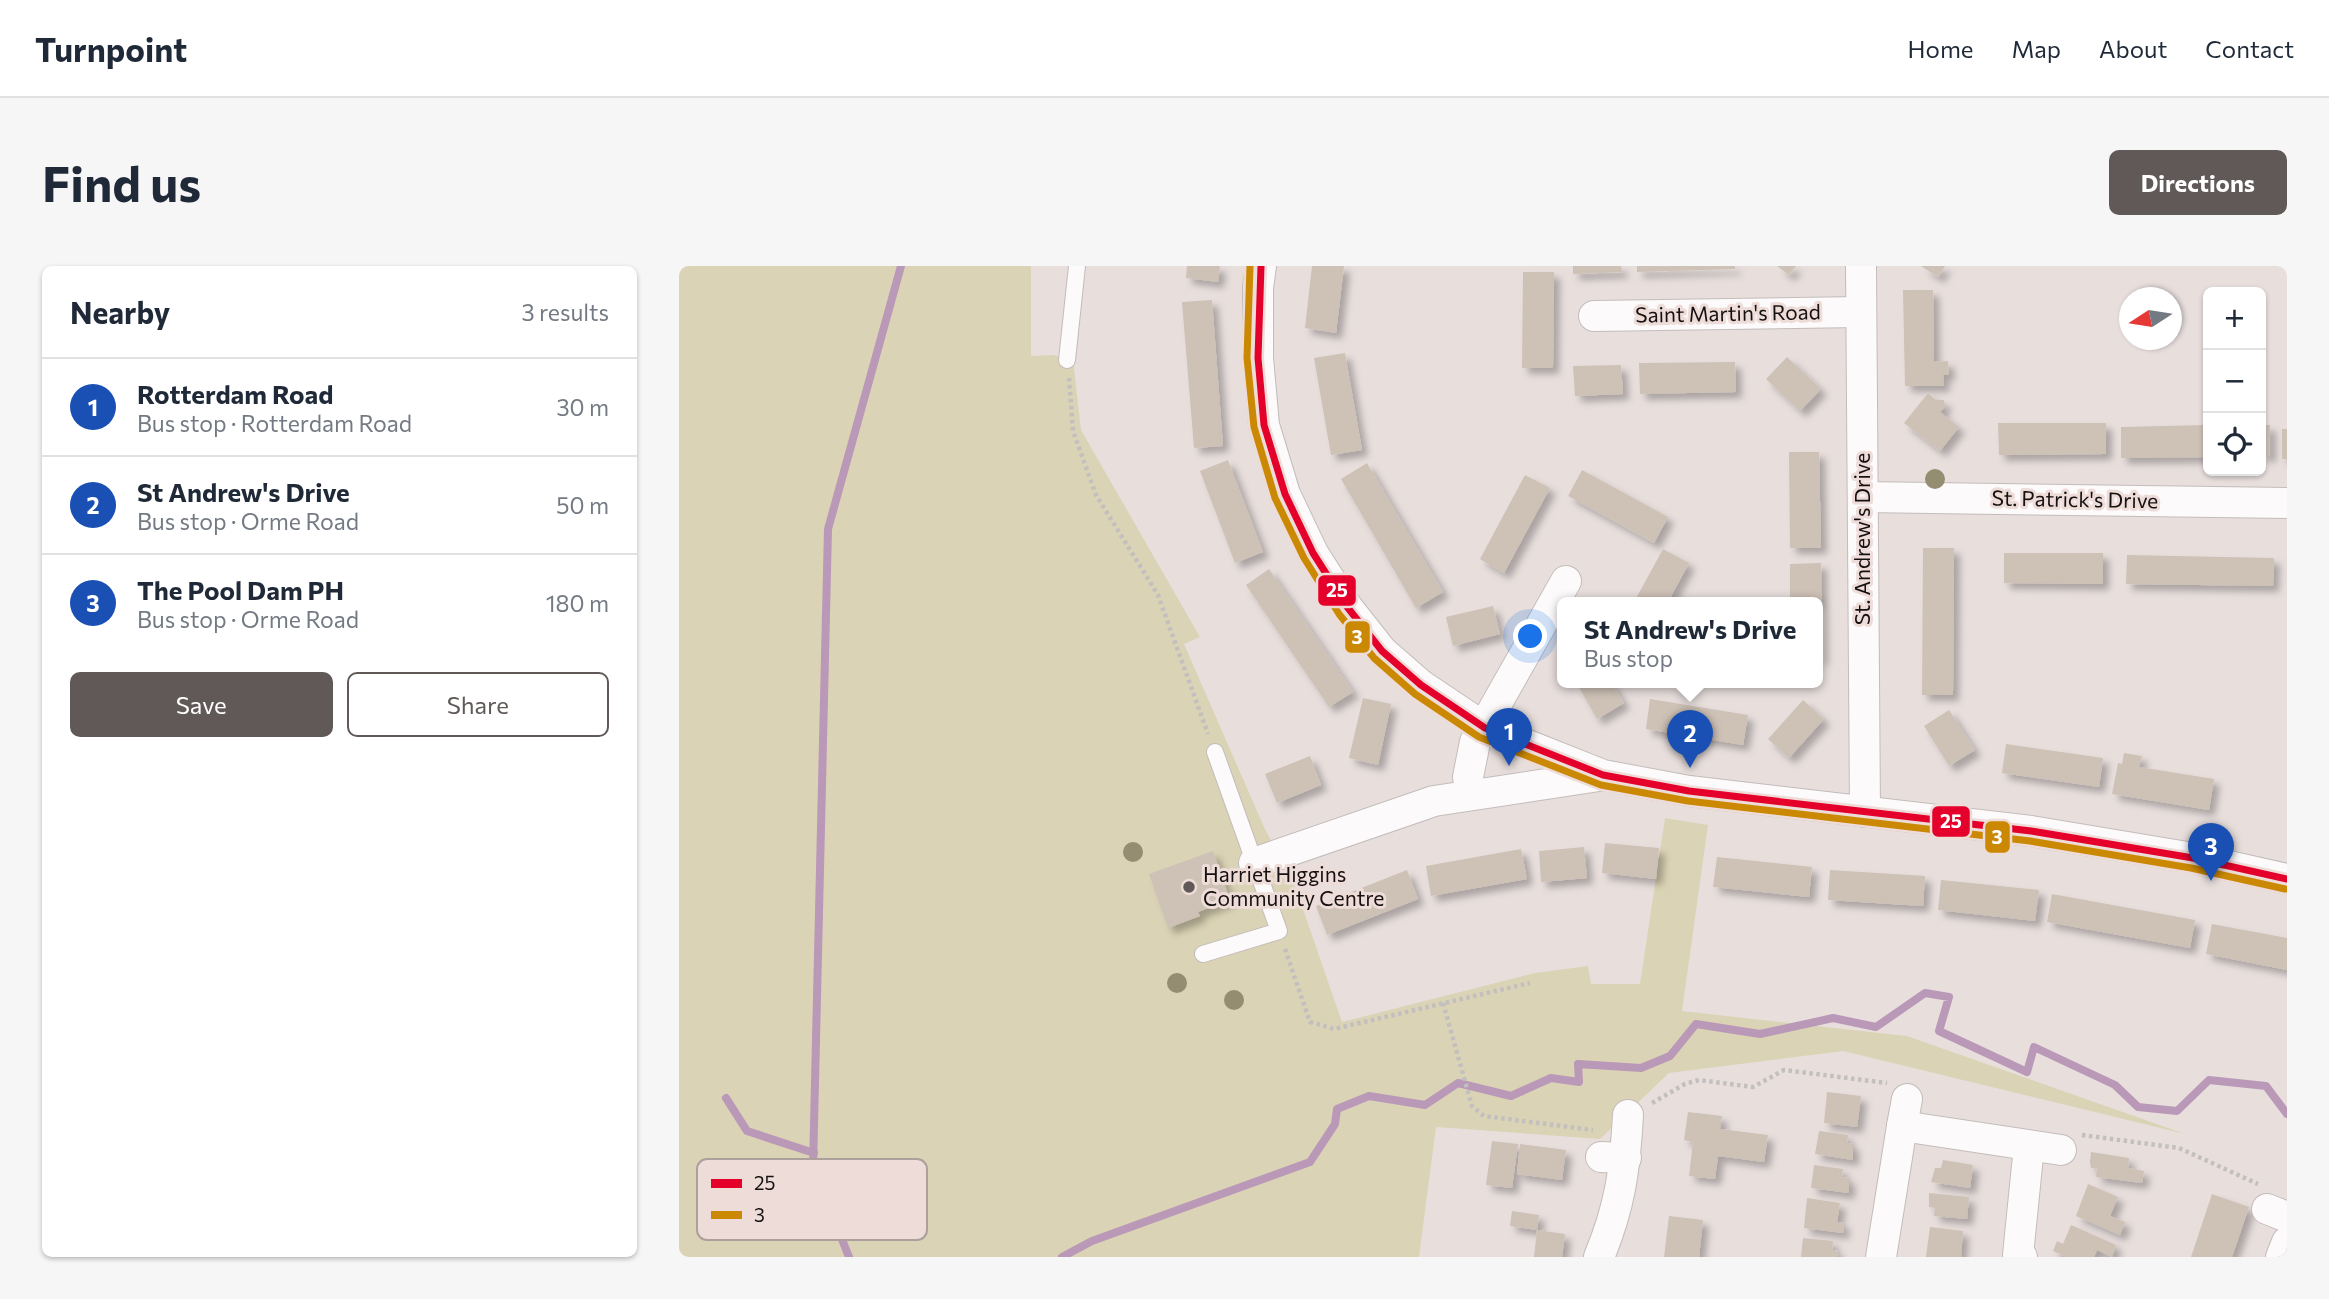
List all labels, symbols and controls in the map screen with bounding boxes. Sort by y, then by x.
text: Turnpoint [35,28,187,69]
text: Home [1908,34,1974,63]
text: Map [2012,34,2061,63]
text: About [2099,34,2167,63]
text: Contact [2205,34,2294,63]
button: Directions [2109,150,2287,215]
text: Find us [42,152,201,212]
north arrow [2119,287,2182,350]
map controls [2203,287,2266,476]
button: + [2203,287,2266,350]
text: Nearby [70,293,170,330]
text: 3 results [522,298,609,326]
street label: Saint Martin's Road [1635,298,1821,327]
button: − [2203,350,2266,413]
text: Rotterdam Road [137,378,333,409]
text: 1 [88,393,98,421]
text: 30 m [556,393,609,421]
text: Bus stop · Rotterdam Road [137,409,412,437]
button: locate [2203,413,2266,476]
street label: St. Andrew's Drive [1849,453,1874,625]
text: St Andrew's Drive [137,476,350,507]
street label: St. Patrick's Drive [1992,485,2159,512]
text: 2 [86,491,100,519]
text: 50 m [556,491,609,519]
text: Bus stop · Orme Road [137,507,359,535]
text: The Pool Dam PH [137,574,344,605]
line badge: 25 [1317,574,1357,607]
text: 25 [1326,578,1348,601]
text: 3 [86,589,100,617]
text: 180 m [546,589,609,617]
popup [1557,597,1823,688]
text: Bus stop · Orme Road [137,605,359,633]
text: St Andrew's Drive [1584,613,1796,644]
your location [1513,619,1547,653]
line badge: 3 [1344,620,1371,654]
text: 3 [1351,625,1363,648]
text: Bus stop [1584,644,1673,672]
button: Save [70,672,333,737]
button: Share [347,672,609,737]
pin: 1 [1486,708,1532,766]
pin: 2 [1667,710,1713,768]
line badge: 25 [1931,805,1971,838]
text: 25 [1940,809,1962,832]
line badge: 3 [1984,820,2011,854]
pin: 3 [2188,823,2234,881]
text: 3 [1991,825,2003,848]
place label: Harriet Higgins Community Centre [1203,861,1384,910]
marker: Harriet Higgins Community Centre [1181,879,1197,895]
legend [697,1159,927,1240]
text: 25 [754,1171,775,1194]
text: 3 [754,1203,765,1226]

